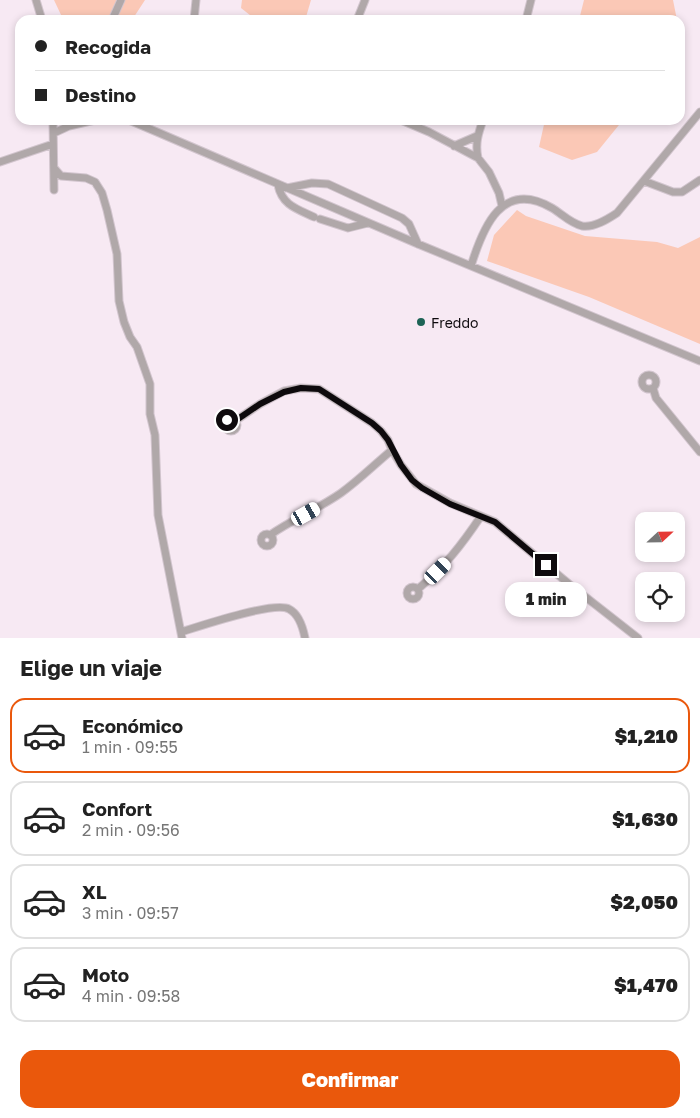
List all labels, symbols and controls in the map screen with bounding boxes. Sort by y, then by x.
text: Recogida [65,35,151,58]
text: Destino [65,83,136,106]
place label: Freddo [431,314,478,331]
marker: Freddo [415,316,427,328]
route start [216,409,238,431]
car [289,500,322,528]
north arrow [635,512,685,562]
map controls [635,512,685,622]
route end [535,554,557,576]
car [422,555,453,587]
button: locate [635,572,685,622]
callout: 1 min [505,582,587,618]
text: 1 min [526,589,566,609]
text: Elige un viaje [20,654,162,681]
icon: car [22,713,67,758]
text: Económico [82,714,183,737]
text: $1,210 [615,724,678,747]
text: 1 min · 09:55 [82,737,178,757]
icon: car [22,796,67,841]
text: Confort [82,797,152,820]
text: $1,630 [612,807,678,830]
text: 2 min · 09:56 [82,820,180,840]
icon: car [22,879,67,924]
text: XL [82,880,107,903]
text: $2,050 [610,890,678,913]
text: 3 min · 09:57 [82,903,179,923]
icon: car [22,962,67,1007]
text: Moto [82,963,129,986]
text: $1,470 [614,973,678,996]
text: 4 min · 09:58 [82,986,180,1006]
button: Confirmar [20,1050,680,1108]

